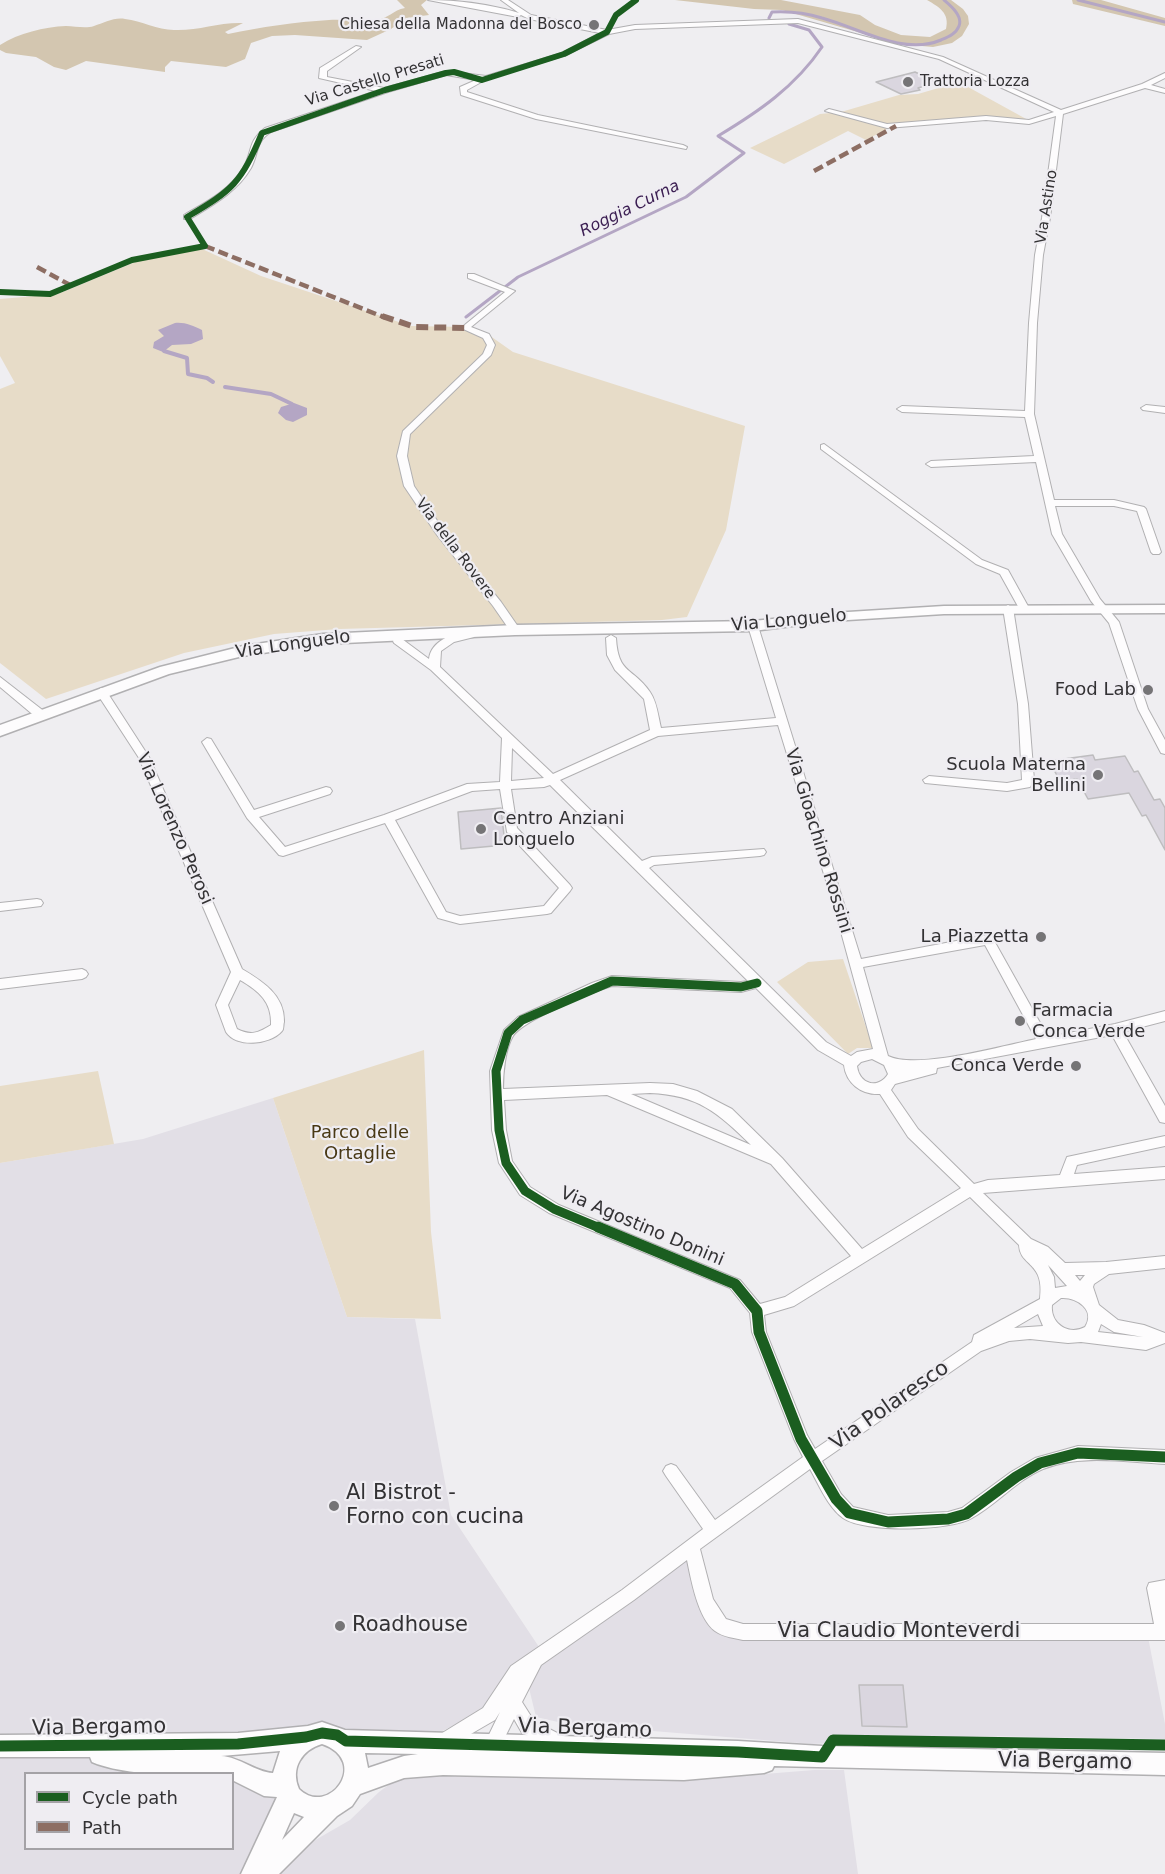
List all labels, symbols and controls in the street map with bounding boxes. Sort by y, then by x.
place label: Chiesa della Madonna del Bosco [340,16,582,34]
marker: Chiesa della Madonna del Bosco [587,18,601,32]
street label: Via Castello Presati [304,51,446,111]
place label: Trattoria Lozza [920,73,1030,91]
marker: Trattoria Lozza [901,75,915,89]
street label: Via Astino [1032,169,1062,245]
water label: Roggia Curna [577,177,683,241]
street label: Via della Rovere [411,495,499,603]
street label: Via Longuelo [730,605,848,637]
street label: Via Longuelo [234,626,352,664]
place label: Food Lab [1055,679,1136,701]
marker: Food Lab [1141,683,1155,697]
street label: Via Gioachino Rossini [780,746,856,936]
street label: Via Lorenzo Perosi [131,750,217,908]
place label: Scuola Materna Bellini [946,754,1086,796]
marker: Scuola Materna Bellini [1091,768,1105,782]
place label: Centro Anziani Longuelo [493,808,624,850]
marker: Centro Anziani Longuelo [474,822,488,836]
place label: La Piazzetta [921,926,1029,948]
marker: La Piazzetta [1034,930,1048,944]
place label: Farmacia Conca Verde [1032,1000,1145,1042]
marker: Farmacia Conca Verde [1013,1014,1027,1028]
place label: Conca Verde [951,1055,1064,1077]
marker: Conca Verde [1069,1059,1083,1073]
park label: Parco delle Ortaglie [311,1122,409,1164]
street label: Via Agostino Donini [557,1183,727,1271]
street label: Via Polaresco [826,1356,954,1456]
place label: Al Bistrot - Forno con cucina [346,1481,524,1531]
marker: Al Bistrot - Forno con cucina [327,1499,341,1513]
place label: Roadhouse [352,1613,468,1639]
marker: Roadhouse [333,1619,347,1633]
street label: Via Claudio Monteverdi [778,1619,1020,1645]
street label: Via Bergamo [32,1714,166,1742]
street label: Via Bergamo [517,1714,653,1744]
street label: Via Bergamo [998,1748,1132,1776]
legend [24,1772,234,1850]
text: Cycle path [82,1787,178,1808]
text: Path [82,1817,122,1838]

